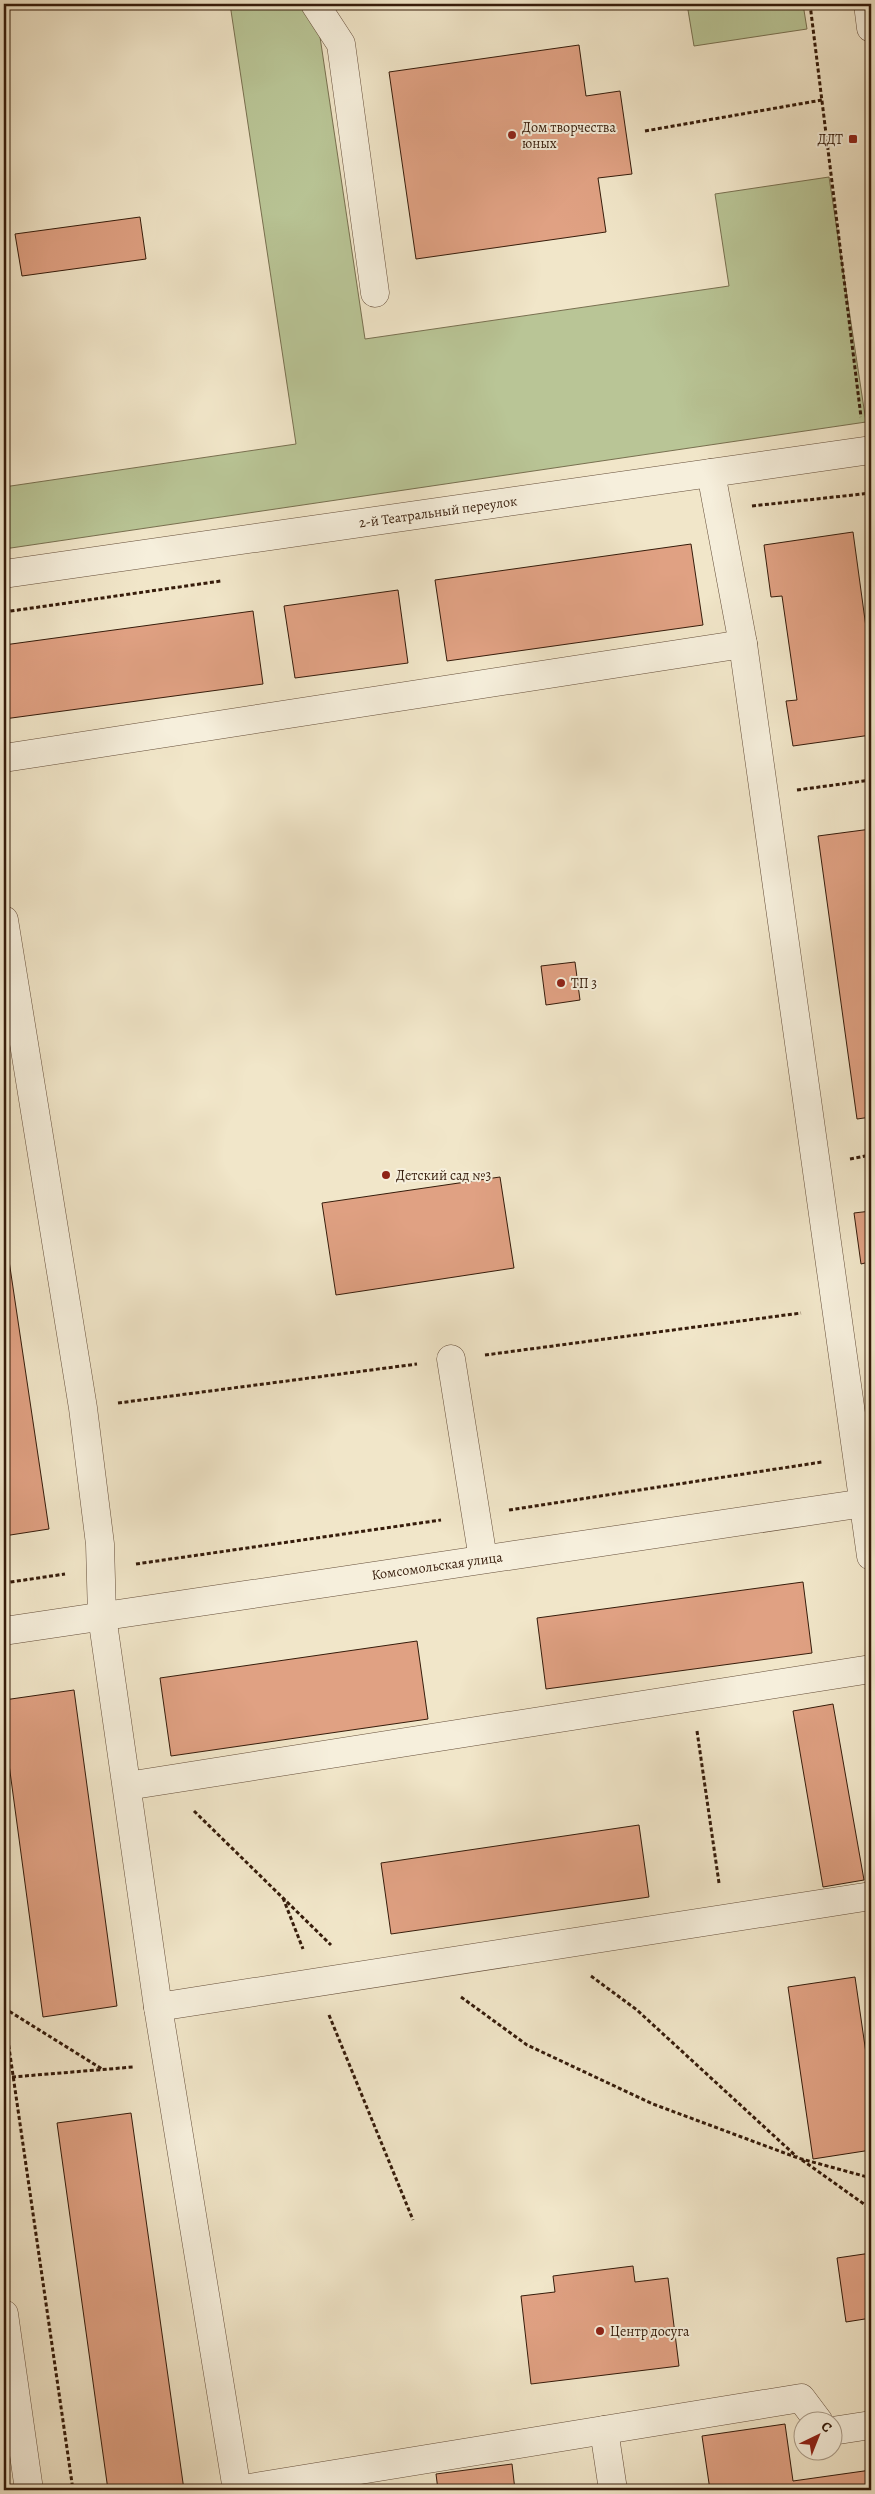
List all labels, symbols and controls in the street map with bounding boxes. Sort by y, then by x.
place label: Дом творчества юных [522,118,617,153]
marker: Дом творчества юных [506,129,518,141]
place label: ДДТ [818,130,843,149]
marker: ДДТ [847,133,859,145]
street label: 2-й Театральный переулок [358,491,518,533]
place label: ТП 3 [571,974,597,993]
marker: ТП 3 [555,977,567,989]
place label: Детский сад №3 [396,1166,491,1185]
marker: Детский сад №3 [380,1169,392,1181]
street label: Комсомольская улица [370,1547,504,1585]
place label: Центр досуга [610,2322,690,2341]
marker: Центр досуга [594,2325,606,2337]
north arrow [792,2412,842,2462]
text: С [817,2417,836,2437]

